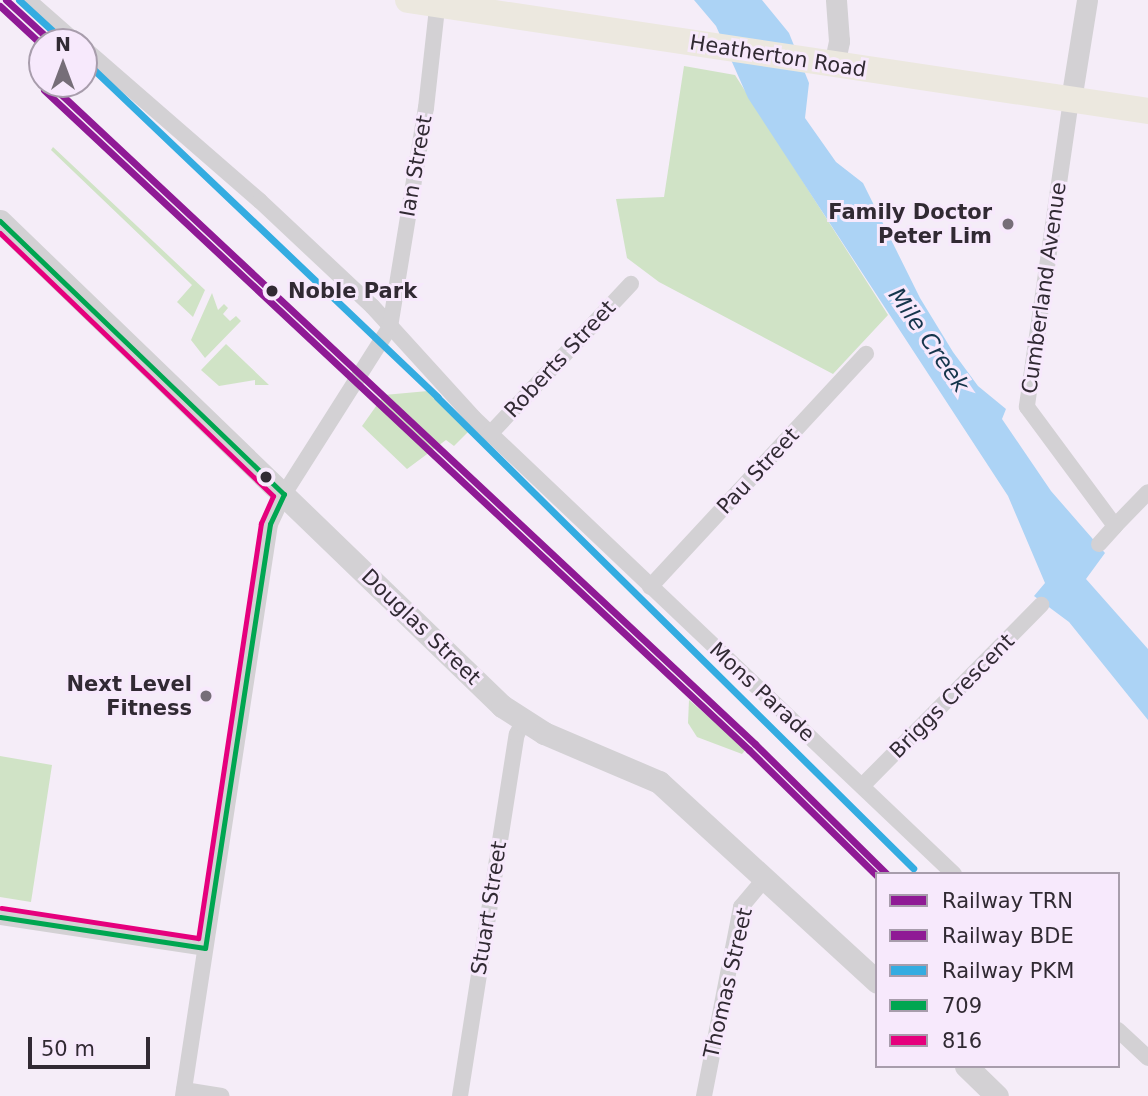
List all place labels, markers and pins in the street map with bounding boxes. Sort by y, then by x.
place label: Family Doctor Peter Lim [828,199,992,249]
marker: Family Doctor Peter Lim [998,214,1018,234]
place label: Noble Park [288,278,417,304]
marker: Noble Park [262,281,282,301]
unlabelled marker [259,470,273,484]
place label: Next Level Fitness [67,671,192,721]
marker: Next Level Fitness [198,688,214,704]

